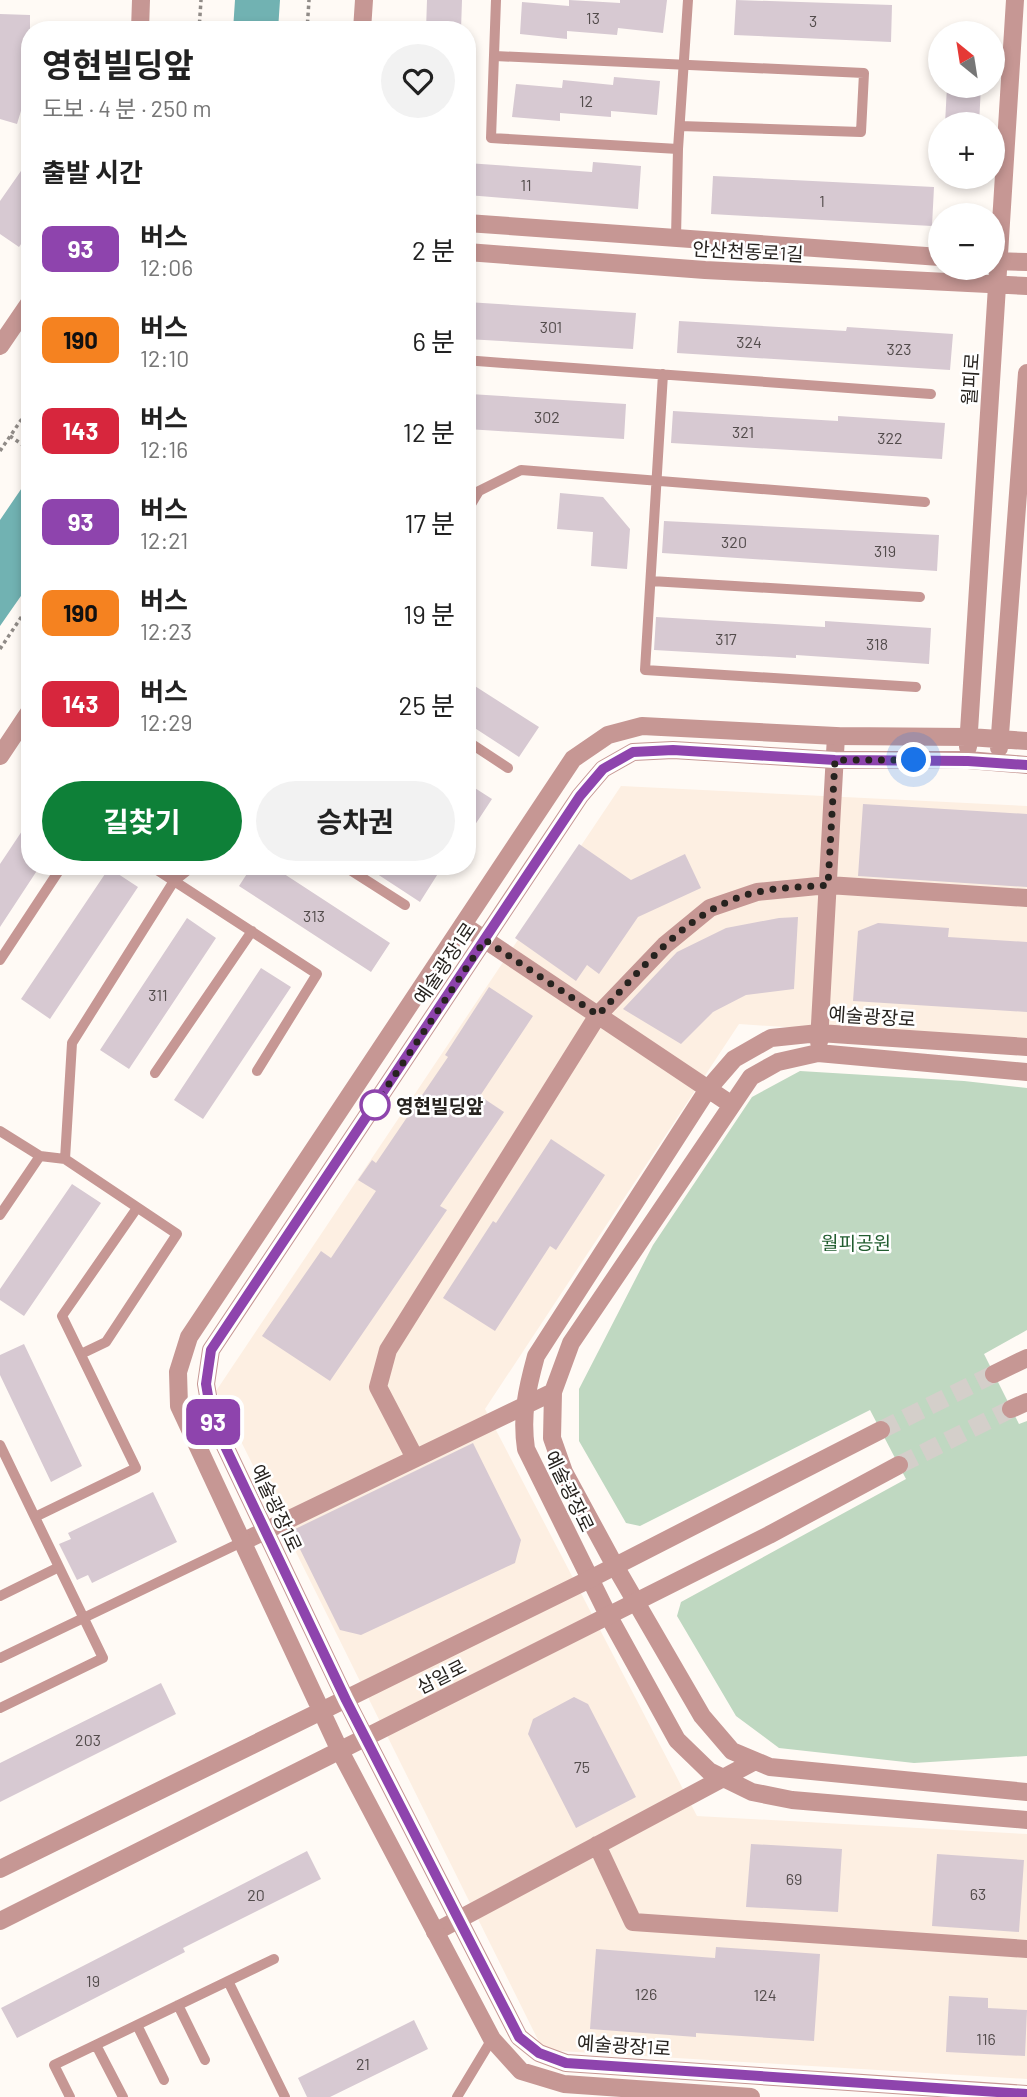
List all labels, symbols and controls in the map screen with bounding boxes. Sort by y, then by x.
house number: 13 [586,8,600,27]
house number: 3 [809,11,817,30]
north arrow [928,21,1004,98]
map controls [928,21,1005,280]
text: 영현빌딩앞 [42,44,194,84]
button: heart [381,44,455,118]
house number: 12 [579,91,593,110]
text: 도보 · 4 분 · 250 m [42,94,212,122]
button: + [928,112,1005,189]
text: 출발 시간 [42,156,143,187]
house number: 11 [520,175,532,194]
house number: 1 [819,191,825,210]
button: − [928,203,1005,280]
text: 버스 [140,220,188,251]
text: 93 [68,234,93,263]
text: 2 분 [412,234,455,265]
street label: 안산천동로1길 [692,237,804,265]
text: 12:06 [140,253,193,281]
text: 버스 [140,311,188,342]
house number: 301 [540,317,562,336]
text: 190 [63,325,98,354]
text: 6 분 [412,325,455,356]
house number: 324 [736,332,762,351]
house number: 323 [887,339,911,358]
text: 12:10 [140,344,189,372]
street label: 월피로 [957,352,983,406]
text: 버스 [140,402,188,433]
house number: 302 [534,407,560,426]
text: 143 [63,416,98,445]
text: 12 분 [403,416,455,447]
house number: 321 [732,422,754,441]
house number: 322 [877,428,903,447]
text: 12:16 [140,435,188,463]
text: 버스 [140,493,188,524]
text: 93 [68,507,93,536]
text: 17 분 [404,507,455,538]
text: 12:21 [140,526,188,554]
house number: 320 [721,532,747,551]
house number: 319 [874,541,896,560]
text: 버스 [140,584,188,615]
text: 190 [63,598,98,627]
text: 19 분 [403,598,455,629]
text: 12:23 [140,617,192,645]
house number: 317 [715,629,737,648]
house number: 318 [866,634,888,653]
text: 버스 [140,675,188,706]
text: 143 [63,689,98,718]
text: 25 분 [399,689,455,720]
text: 12:29 [140,708,193,736]
your location [896,742,931,777]
button: 길찾기 [42,781,242,861]
button: 승차권 [256,781,455,861]
house number: 313 [303,906,325,925]
street label: 예술광장1로 [408,918,480,1008]
house number: 311 [148,985,168,1004]
street label: 예술광장로 [828,1001,916,1031]
marker: 영현빌딩앞 [360,1090,390,1120]
place label: 영현빌딩앞 [396,1094,483,1117]
park label: 월피공원 [821,1231,891,1254]
line badge: 93 [182,1399,244,1445]
text: 93 [200,1407,226,1436]
street label: 예술광장로 [541,1447,599,1535]
street label: 예술광장1로 [247,1461,307,1555]
street label: 삼일로 [412,1654,470,1698]
house number: 203 [75,1730,101,1749]
house number: 75 [574,1757,590,1776]
house number: 69 [786,1869,802,1888]
house number: 63 [970,1884,986,1903]
house number: 20 [247,1885,265,1904]
house number: 19 [86,1971,100,1990]
house number: 126 [635,1984,657,2003]
house number: 124 [754,1985,777,2004]
house number: 116 [976,2029,996,2048]
street label: 예술광장1로 [576,2030,672,2060]
house number: 21 [356,2054,370,2073]

